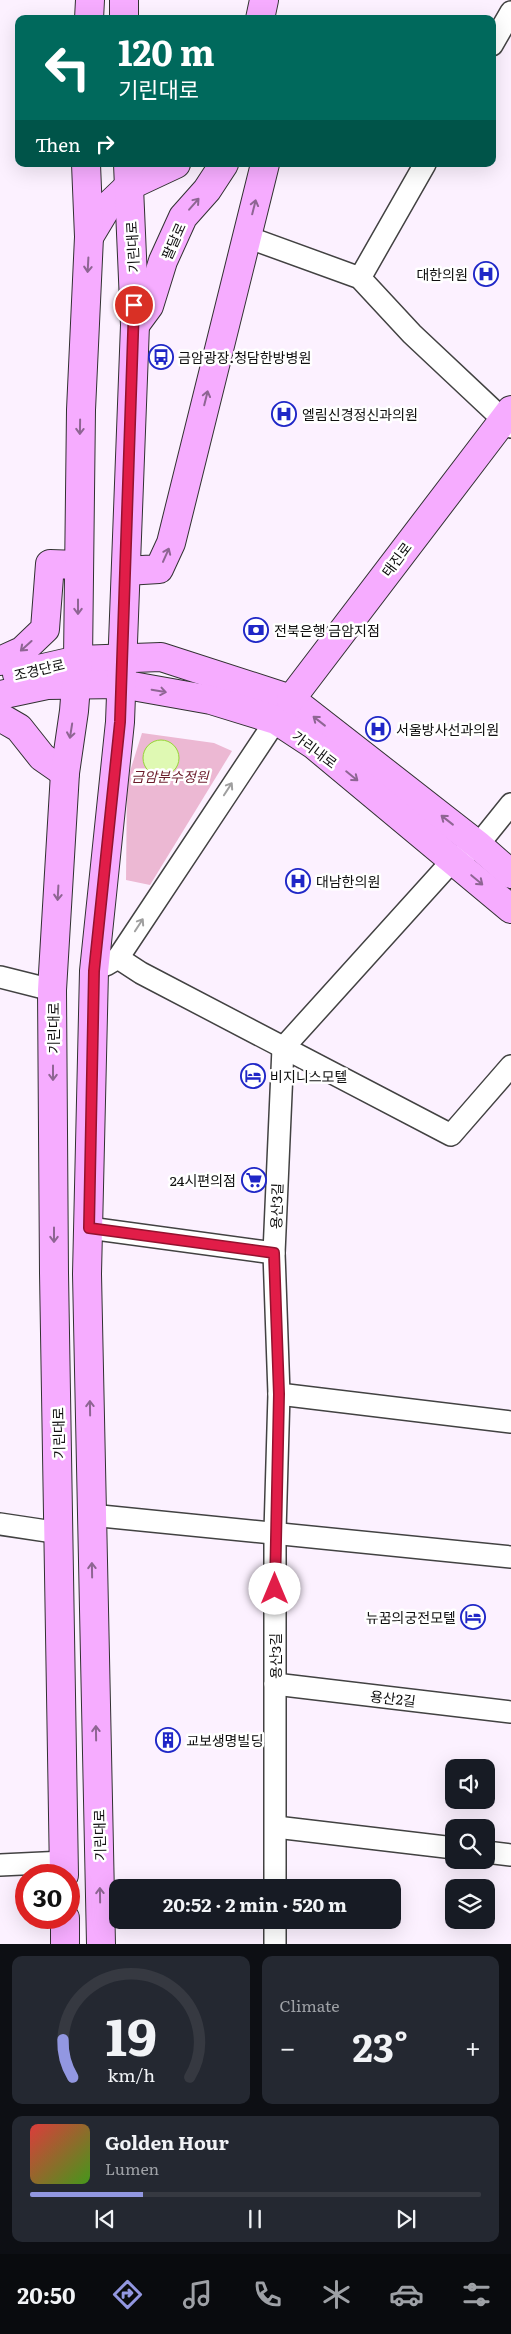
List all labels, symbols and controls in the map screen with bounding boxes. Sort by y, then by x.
text: 120 m [118,25,215,77]
icon: left [35,35,100,100]
text: 기린대로 [118,72,199,105]
text: Then [35,130,81,158]
icon: right [91,130,119,158]
one-way arrow [188,198,200,211]
one-way arrow [250,199,260,215]
street label: 팔달로 [156,219,190,263]
street label: 기린대로 [121,221,143,273]
one-way arrow [83,256,93,273]
hospital icon: 대한의원 [473,261,499,287]
place label: 대한의원 [416,264,468,284]
pin [113,284,155,326]
icon: arrive [120,291,148,319]
bus stop icon: 금암광장.청담한방병원 [148,344,174,370]
place label: 금암광장.청담한방병원 [178,347,311,367]
one-way arrow [202,391,211,407]
hospital icon: 엘림신경정신과의원 [271,401,297,427]
place label: 엘림신경정신과의원 [302,404,418,424]
one-way arrow [76,419,85,435]
street label: 태진로 [376,537,416,580]
one-way arrow [161,548,171,563]
one-way arrow [73,598,83,615]
bank icon: 전북은행 금암지점 [243,617,269,643]
place label: 전북은행 금암지점 [274,620,380,640]
one-way arrow [20,641,33,652]
street label: 조경단로 [12,653,66,685]
one-way arrow [151,686,167,696]
one-way arrow [312,715,325,726]
hospital icon: 서울방사선과의원 [365,716,391,742]
place label: 서울방사선과의원 [396,719,499,739]
one-way arrow [66,723,76,739]
street label: 가리내로 [288,726,342,773]
park label: 금암분수정원 [131,766,210,786]
one-way arrow [345,771,358,782]
one-way arrow [224,783,234,797]
one-way arrow [441,815,454,826]
hospital icon: 대남한의원 [285,868,311,894]
place label: 대남한의원 [316,871,380,891]
one-way arrow [470,875,483,886]
one-way arrow [53,885,62,901]
one-way arrow [134,918,145,932]
street label: 기린대로 [43,1002,63,1054]
hotel icon: 비지니스모텔 [240,1063,266,1089]
one-way arrow [48,1064,58,1081]
place label: 비지니스모텔 [270,1066,347,1086]
supermarket icon: 24시편의점 [241,1167,267,1193]
place label: 24시편의점 [170,1170,236,1190]
street label: 용산3길 [265,1183,287,1229]
one-way arrow [49,1227,59,1243]
one-way arrow [85,1400,94,1416]
street label: 기린대로 [48,1407,68,1459]
position arrow [248,1562,300,1614]
one-way arrow [88,1563,97,1579]
hotel icon: 뉴꿈의궁전모텔 [460,1604,486,1630]
place label: 뉴꿈의궁전모텔 [366,1607,456,1627]
street label: 용산3길 [265,1633,285,1679]
street label: 용산2길 [369,1685,417,1711]
one-way arrow [91,1725,101,1742]
building icon: 교보생명빌딩 [155,1727,181,1753]
place label: 교보생명빌딩 [186,1730,263,1750]
map controls [445,1759,495,1929]
button: sound [445,1759,495,1809]
street label: 기린대로 [89,1809,109,1861]
button: search [445,1819,495,1869]
speed limit sign: 30 [15,1864,80,1929]
button: layers [445,1879,495,1929]
one-way arrow [95,1888,105,1904]
text: 20:52 · 2 min · 520 m [163,1890,347,1918]
text: Climate [280,1993,340,2017]
text: 19 [105,1995,156,2072]
text: 23° [352,2017,408,2074]
text: − [280,2025,296,2067]
text: + [465,2025,481,2067]
text: km/h [107,2061,155,2088]
text: Golden Hour [105,2128,229,2156]
text: Lumen [105,2156,159,2180]
icon: previous [91,2205,119,2233]
icon: pause [241,2205,269,2233]
icon: next [392,2205,420,2233]
icon: directions [110,2277,145,2312]
icon: music [180,2277,215,2312]
icon: phone [250,2277,285,2312]
icon: climate [319,2277,354,2312]
icon: car [389,2277,424,2312]
icon: filters [459,2277,494,2312]
text: 20:50 [17,2278,75,2311]

